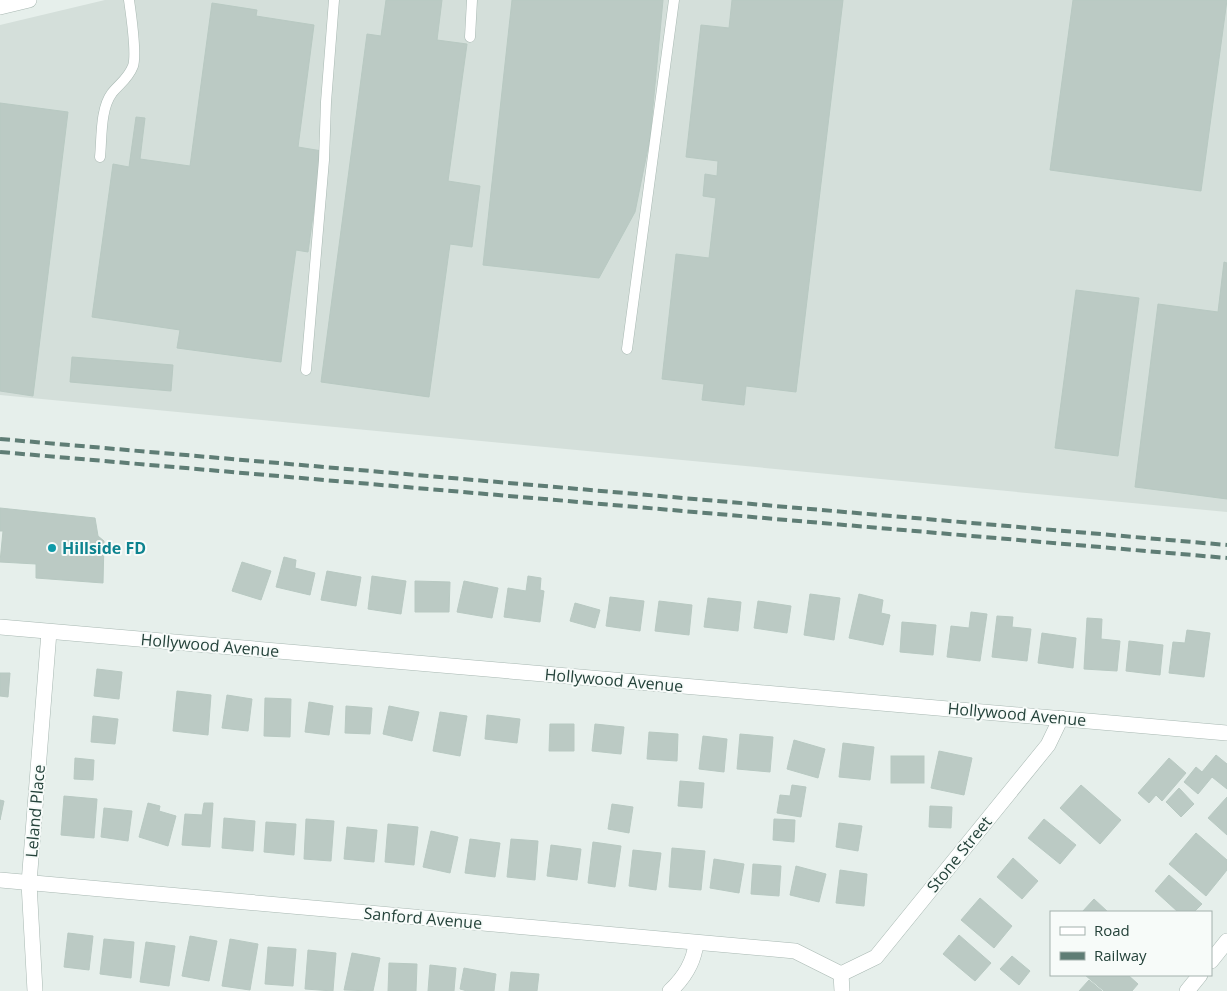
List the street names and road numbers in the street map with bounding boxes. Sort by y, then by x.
street label: Hollywood Avenue [140,628,280,662]
street label: Hollywood Avenue [544,663,684,697]
street label: Hollywood Avenue [947,697,1087,731]
street label: Leland Place [20,764,50,858]
street label: Stone Street [922,811,997,897]
street label: Sanford Avenue [363,902,483,934]

